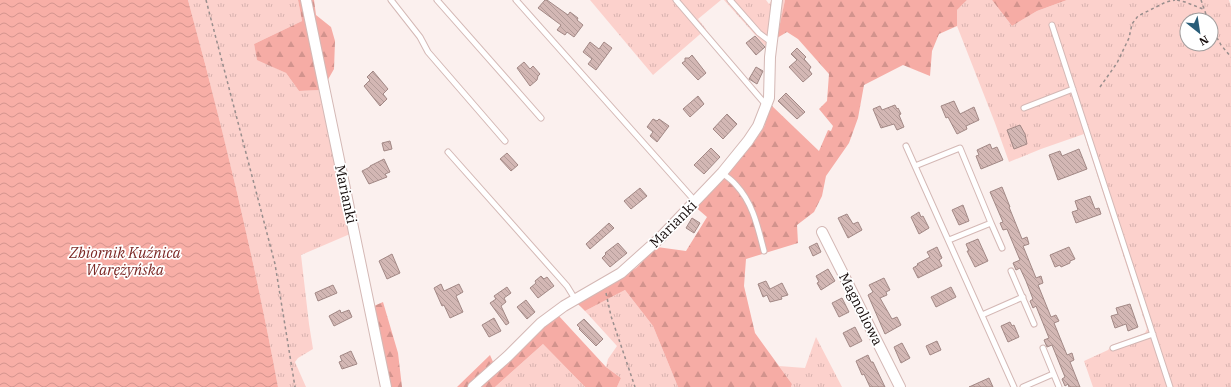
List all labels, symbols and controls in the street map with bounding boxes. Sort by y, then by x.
north arrow [1179,12,1219,52]
text: N [1196,32,1211,49]
street label: Marianki [331,163,361,225]
street label: Marianki [646,197,700,251]
water label: Zbiornik Kuźnica Warężyńska [68,243,182,279]
street label: Magnoliowa [835,270,887,349]

